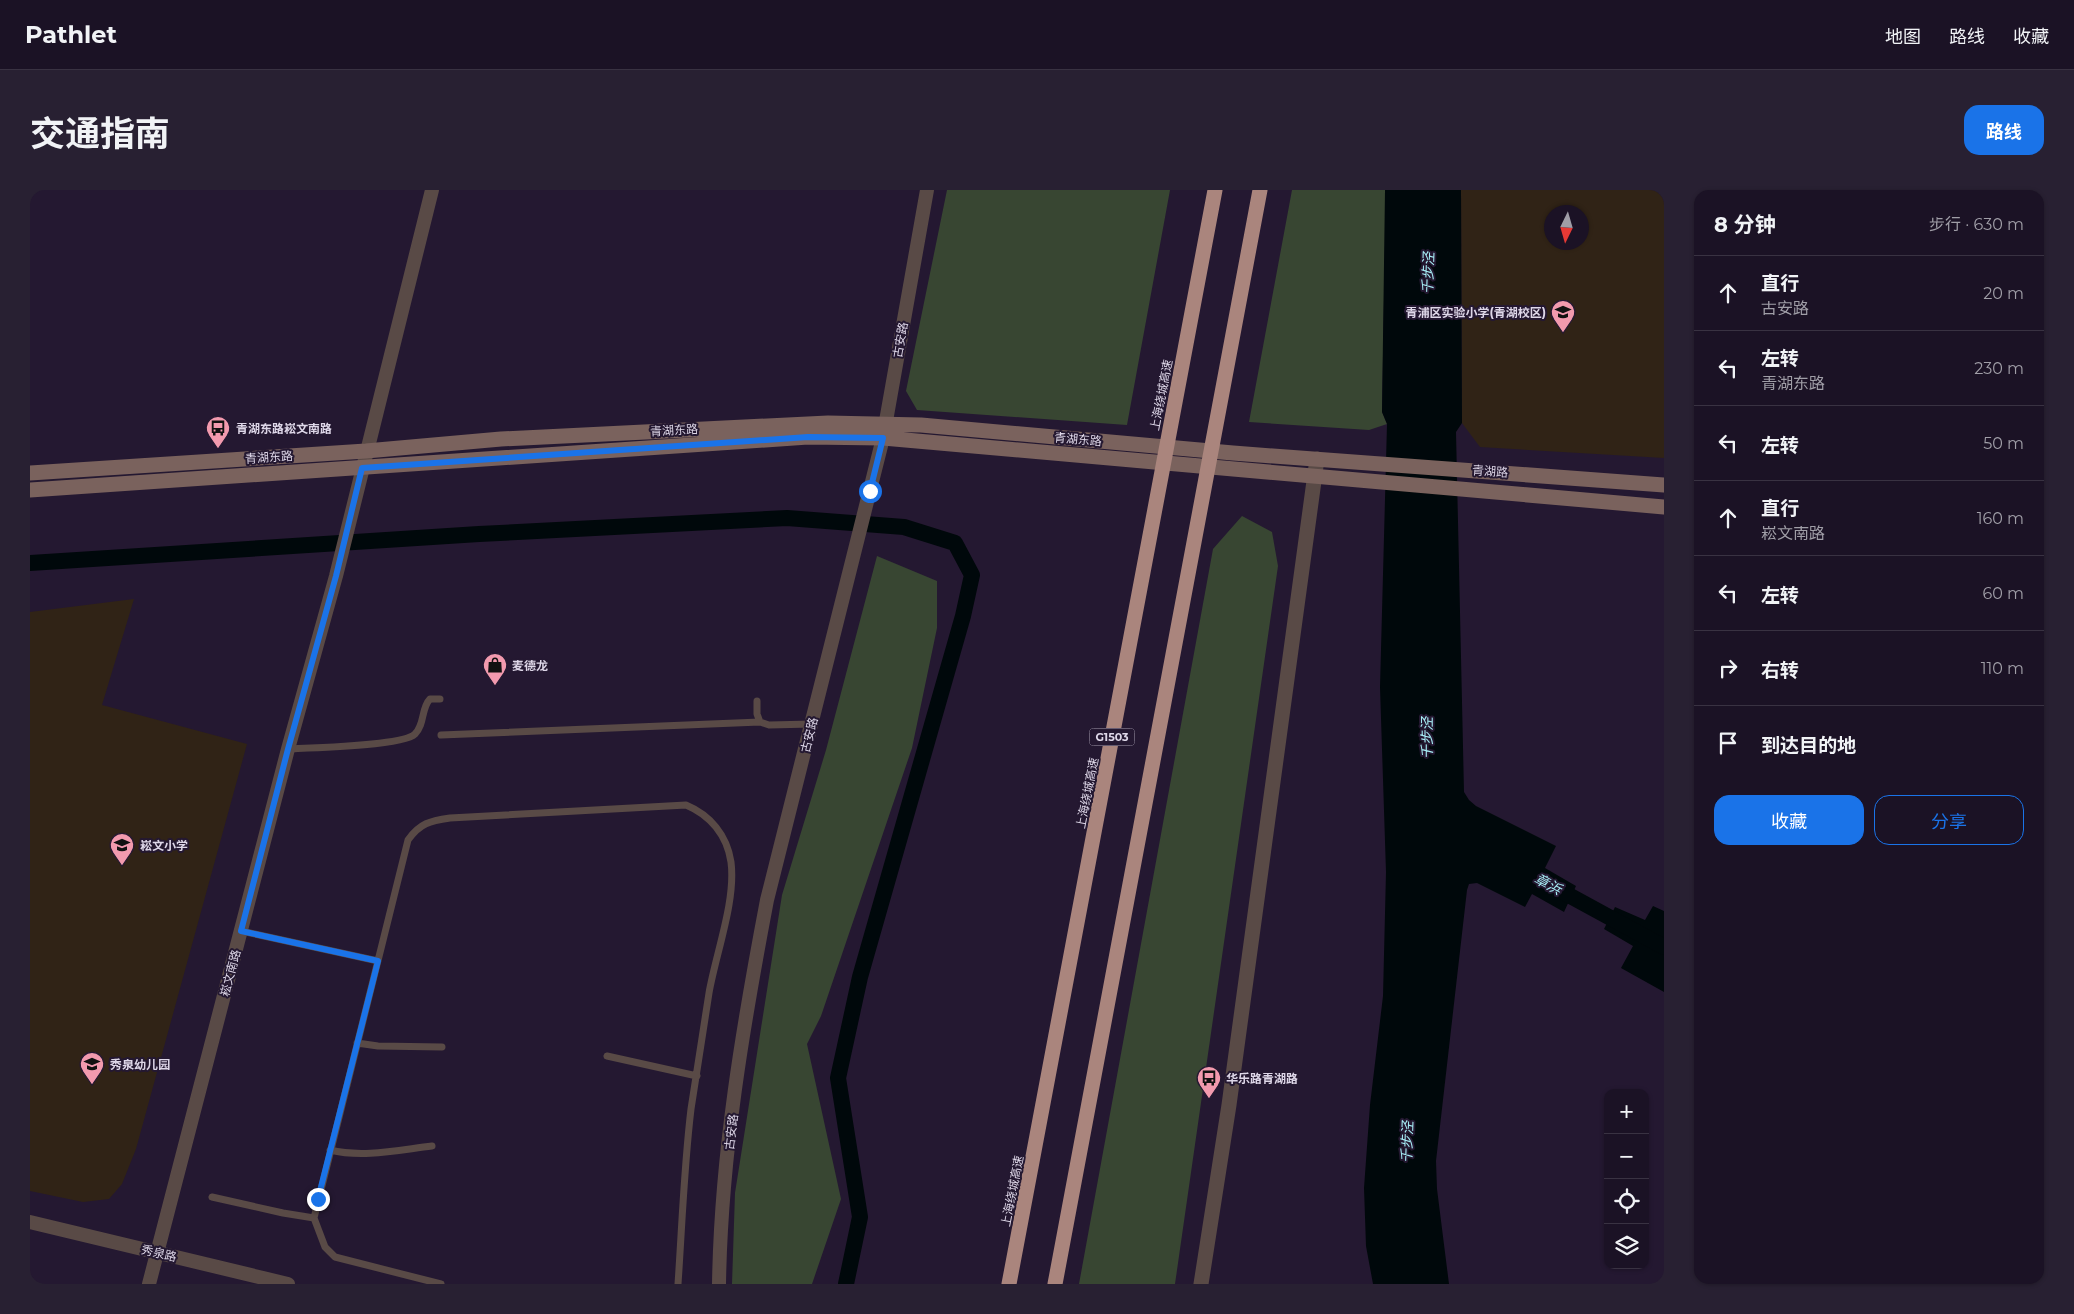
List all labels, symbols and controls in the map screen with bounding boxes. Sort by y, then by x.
text: Pathlet [25,20,117,49]
text: 地图 [1885,26,1921,48]
text: 路线 [1949,26,1985,48]
text: 收藏 [2013,26,2049,48]
button: 路线 [1964,105,2044,155]
text: 交通指南 [30,112,170,155]
north arrow [1544,205,1589,250]
text: 8 分钟 [1714,212,1776,237]
text: 步行 · 630 m [1929,215,2024,234]
water label: 千步泾 [1418,250,1438,294]
text: 直行 [1761,272,1799,295]
icon: ahead [1714,279,1742,307]
text: 20 m [1983,284,2024,303]
school or university icon: 青浦区实验小学(青湖校区) [1550,299,1576,333]
text: 古安路 [1761,299,1809,318]
place label: 青浦区实验小学(青湖校区) [1405,305,1546,320]
street label: 古安路 [889,321,911,359]
text: 左转 [1761,347,1799,370]
icon: left [1714,354,1742,382]
street label: 上海绕城高速 [1147,358,1175,432]
text: 230 m [1974,359,2024,378]
text: 青湖东路 [1761,374,1825,393]
bus stop icon: 青湖东路崧文南路 [205,415,231,449]
place label: 青湖东路崧文南路 [236,421,332,436]
street label: 青湖东路 [650,421,698,439]
street label: 青湖东路 [1053,429,1103,449]
icon: left [1714,429,1742,457]
text: 左转 [1761,434,1799,457]
text: 50 m [1983,434,2024,453]
street label: 青湖东路 [245,448,293,466]
street label: 青湖路 [1472,462,1508,480]
route start [859,480,882,503]
text: 直行 [1761,497,1799,520]
icon: ahead [1714,504,1742,532]
text: 160 m [1977,509,2024,528]
text: 崧文南路 [1761,524,1825,543]
icon: left [1714,579,1742,607]
text: 左转 [1761,584,1799,607]
text: 60 m [1982,584,2024,603]
shop icon: 麦德龙 [482,652,508,686]
icon: right [1714,654,1742,682]
place label: 麦德龙 [512,658,548,673]
text: 右转 [1761,659,1799,682]
text: 110 m [1981,659,2024,678]
water label: 千步泾 [1418,715,1436,759]
street label: 古安路 [797,716,821,754]
road number: G1503 [1090,728,1134,746]
icon: arrive [1714,729,1742,757]
text: 到达目的地 [1761,734,1856,757]
street label: 上海绕城高速 [1073,756,1101,830]
button: 收藏 [1714,795,1864,845]
button: 分享 [1874,795,2024,845]
school or university icon: 崧文小学 [109,832,135,866]
place label: 崧文小学 [140,838,188,853]
water label: 章浜 [1531,869,1565,899]
street label: 崧文南路 [217,948,243,998]
school or university icon: 秀泉幼儿园 [79,1051,105,1085]
place label: 秀泉幼儿园 [110,1057,170,1072]
bus stop icon: 华乐路青湖路 [1196,1065,1222,1099]
place label: 华乐路青湖路 [1226,1071,1298,1086]
map controls [1604,1089,1649,1269]
button: + [1604,1089,1649,1134]
street label: 古安路 [721,1113,741,1151]
water label: 千步泾 [1397,1119,1417,1163]
button: − [1604,1134,1649,1179]
street label: 上海绕城高速 [998,1154,1026,1228]
button: locate [1604,1179,1649,1224]
route end [307,1188,330,1211]
button: layers [1604,1224,1649,1269]
street label: 秀泉路 [140,1242,178,1264]

